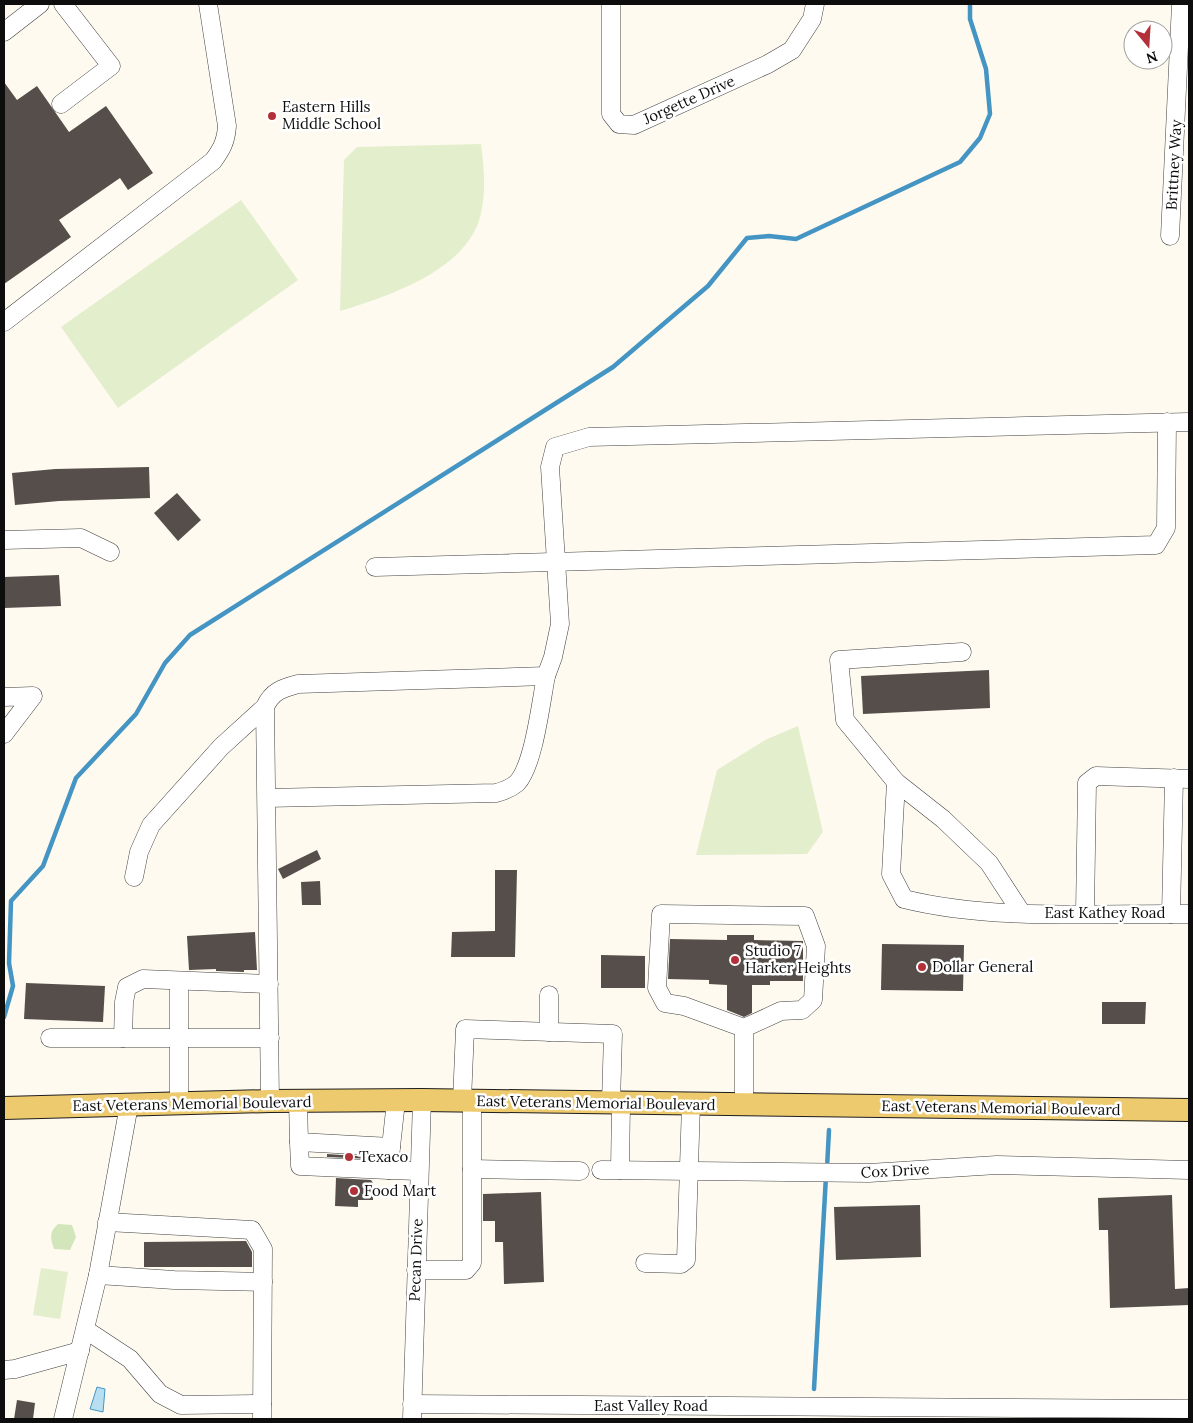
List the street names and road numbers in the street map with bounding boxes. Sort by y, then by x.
street label: Jorgette Drive [639,71,738,129]
street label: Brittney Way [1162,119,1185,211]
street label: East Kathey Road [1044,903,1166,922]
street label: East Veterans Memorial Boulevard [476,1091,716,1114]
street label: East Veterans Memorial Boulevard [72,1092,312,1115]
street label: East Veterans Memorial Boulevard [881,1096,1121,1119]
street label: Cox Drive [860,1159,930,1182]
street label: Pecan Drive [405,1218,426,1302]
street label: East Valley Road [594,1396,708,1415]

